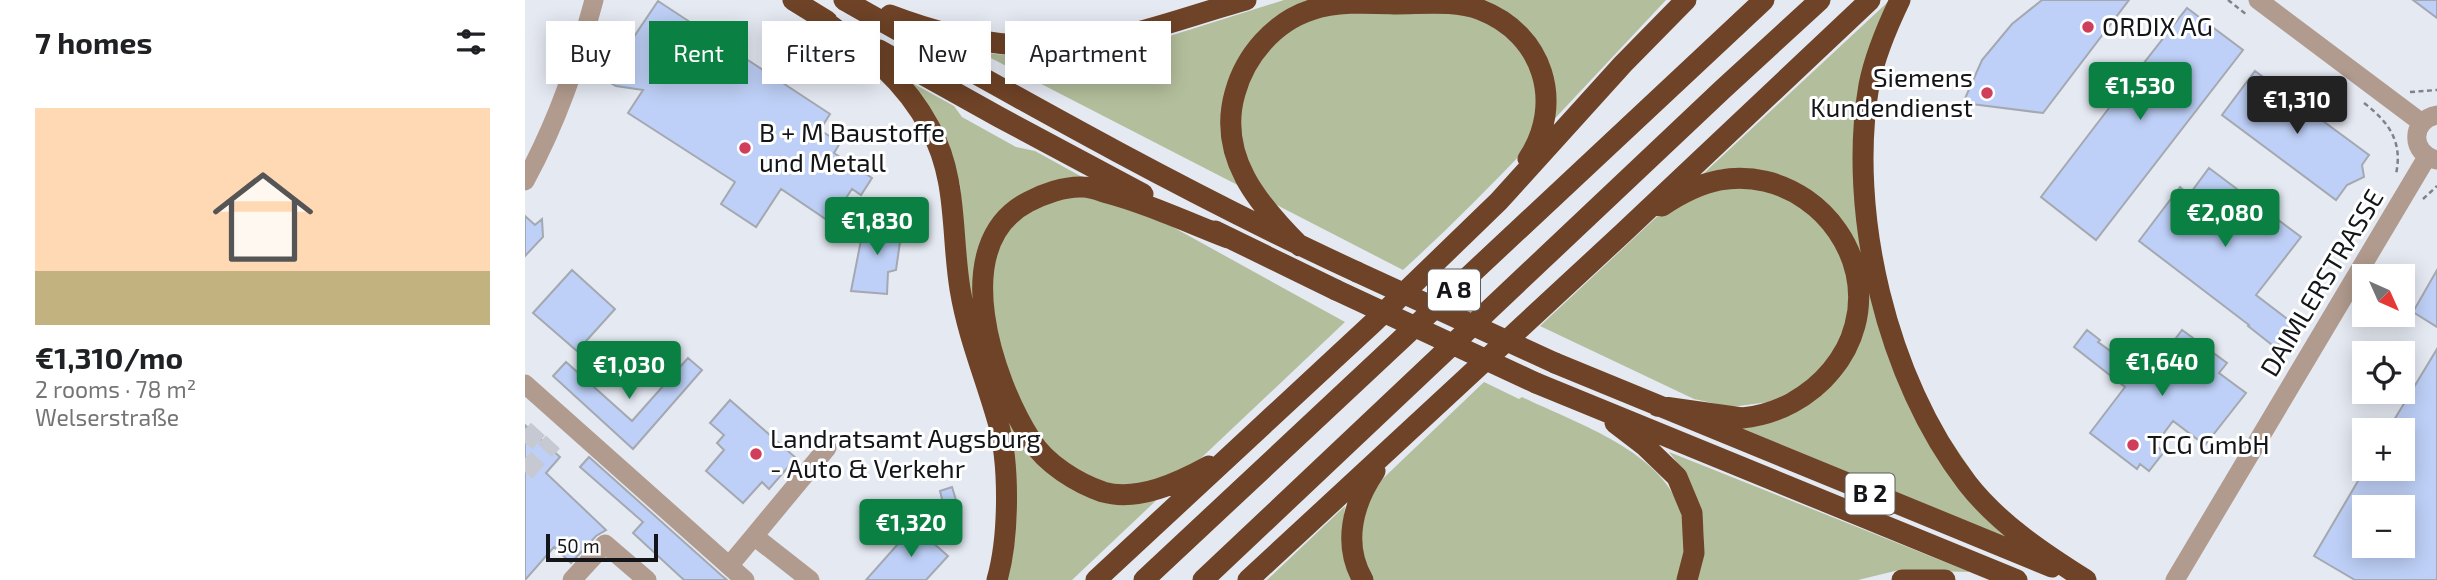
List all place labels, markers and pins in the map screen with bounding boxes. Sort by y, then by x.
place label: ORDIX AG [2102,10,2213,41]
marker: ORDIX AG [2080,19,2096,35]
place label: Siemens Kundendienst [1810,61,1973,122]
pin: €1,530 [2083,62,2197,122]
pin: €1,310 [2240,76,2354,136]
marker: Siemens Kundendienst [1979,85,1995,101]
place label: B + M Baustoffe und Metall [759,116,945,177]
marker: B + M Baustoffe und Metall [737,140,753,156]
pin: €2,080 [2168,190,2282,249]
pin: €1,830 [820,198,934,257]
pin: €1,640 [2105,338,2219,398]
pin: €1,030 [572,342,686,401]
place label: Landratsamt Augsburg - Auto & Verkehr [770,422,1041,483]
place label: TCG GmbH [2147,428,2270,459]
marker: TCG GmbH [2125,437,2141,453]
marker: Landratsamt Augsburg - Auto & Verkehr [748,446,764,462]
pin: €1,320 [854,500,968,559]

